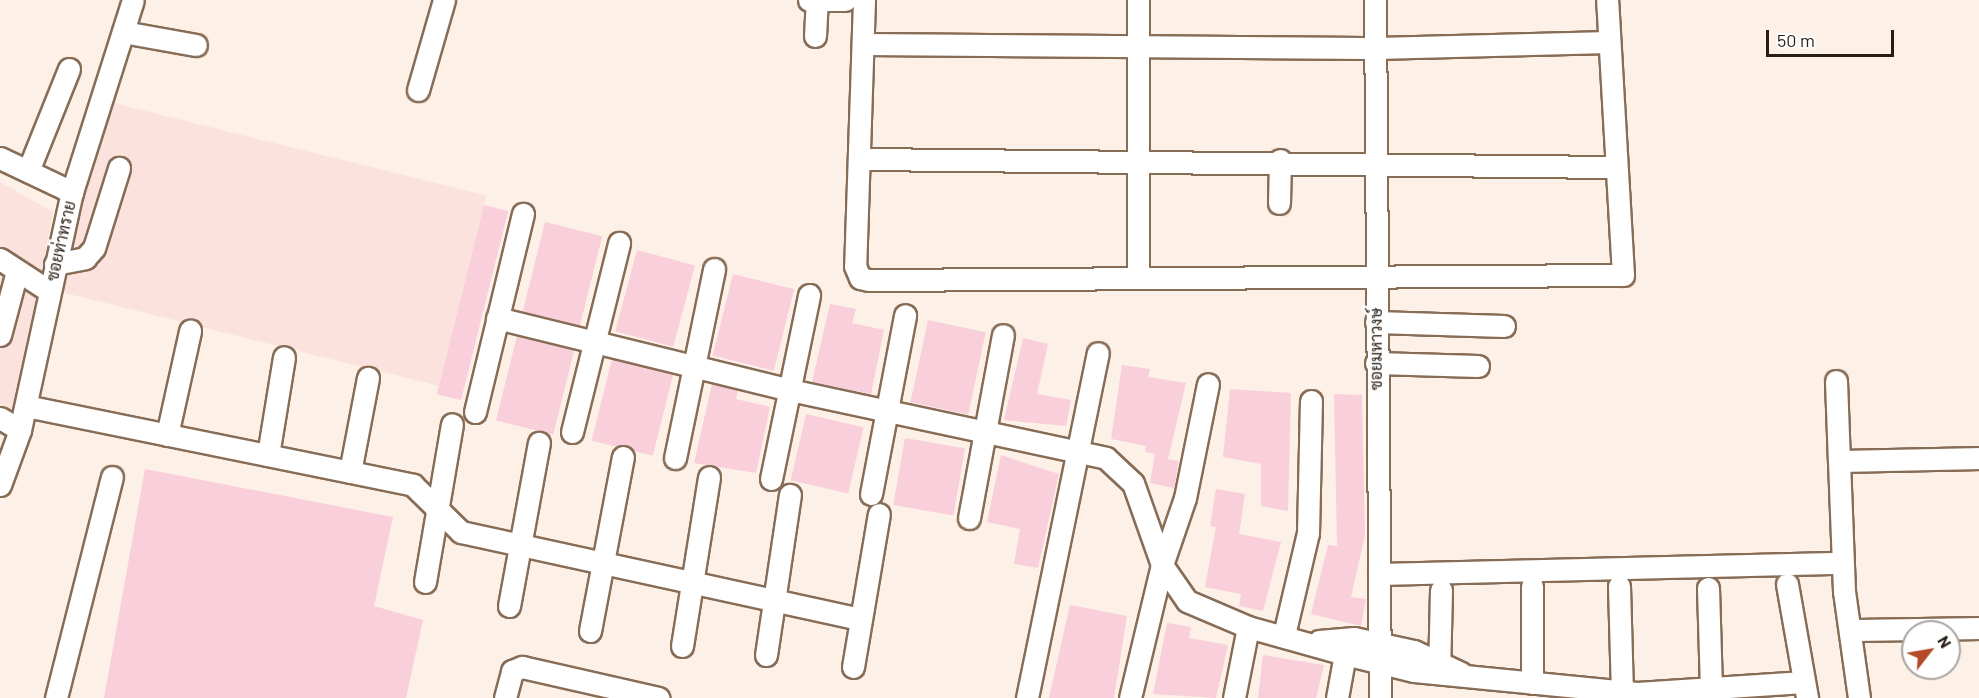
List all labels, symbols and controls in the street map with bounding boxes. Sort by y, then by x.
scale bar [1769,18,1896,56]
text: 50 m [1777,29,1815,51]
street label: ซอยท่าทราย [42,199,80,283]
street label: ซอยมหาวงษ์ [1366,308,1386,390]
north arrow [1901,620,1961,680]
text: N [1934,632,1956,651]

